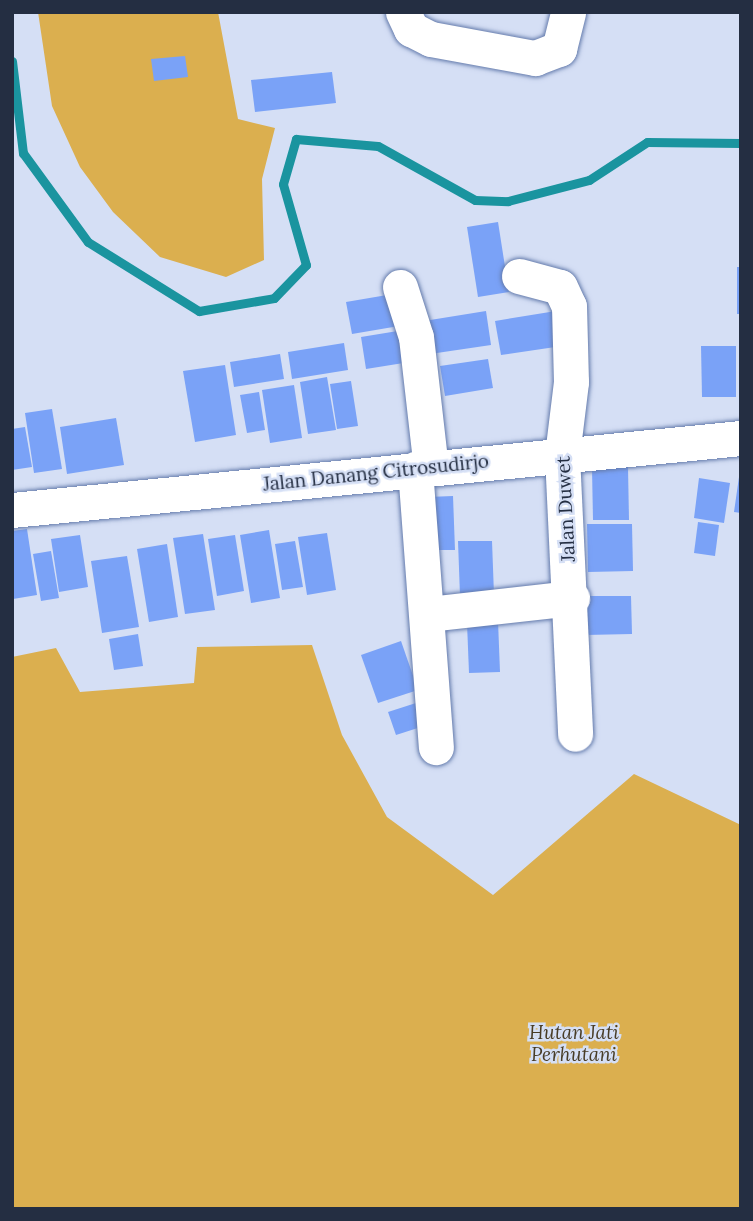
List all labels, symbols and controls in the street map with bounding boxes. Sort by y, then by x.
street label: Jalan Danang Citrosudirjo [262,450,490,496]
street label: Jalan Duwet [552,455,580,563]
park label: Hutan Jati Perhutani [529,1022,619,1066]

